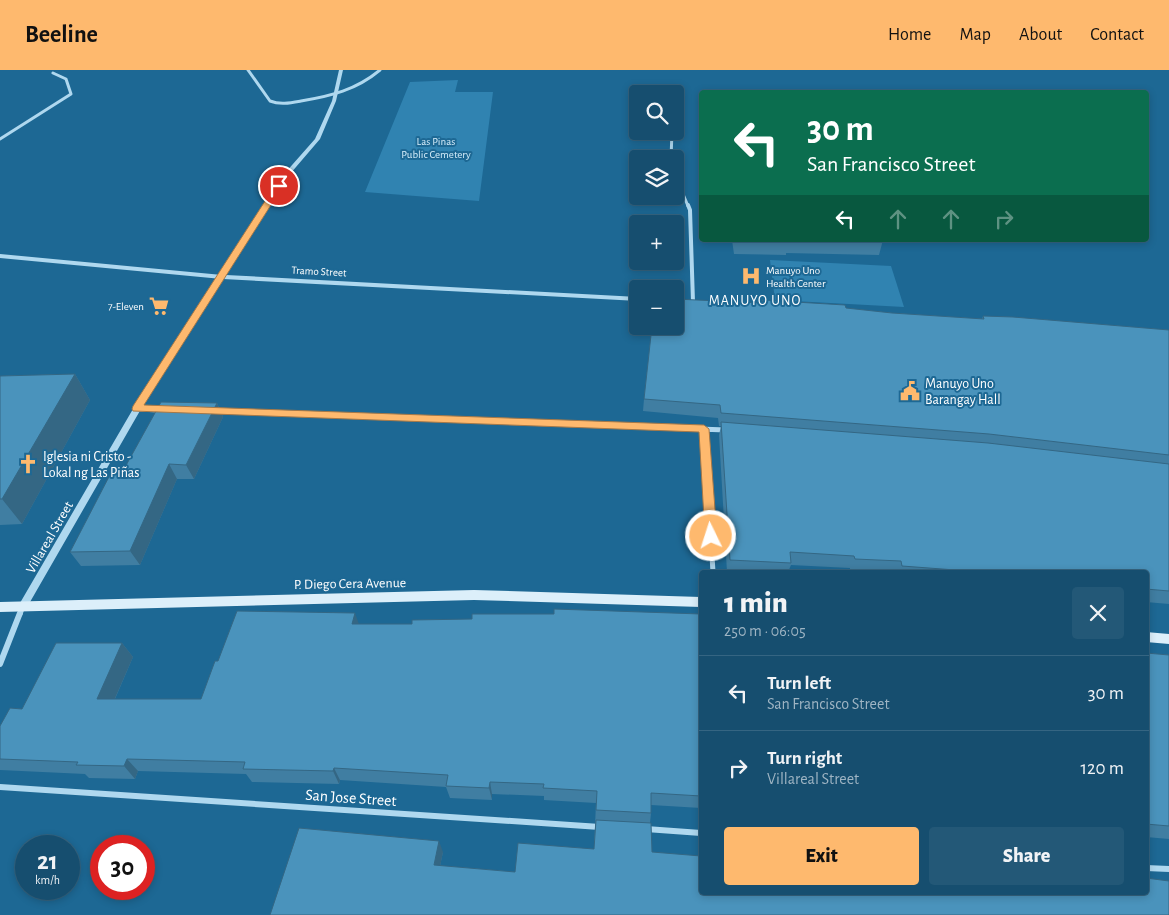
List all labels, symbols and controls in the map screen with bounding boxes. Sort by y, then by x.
text: Beeline [25,23,98,47]
text: Home [888,26,931,44]
text: Map [959,26,991,44]
text: About [1019,26,1062,44]
text: Contact [1090,26,1144,44]
map controls [629,85,684,335]
button: search [629,85,684,140]
icon: left [724,110,789,175]
text: 30 m [807,112,874,147]
park label: Las Pinas Public Cemetery [401,136,471,160]
button: layers [629,150,684,205]
text: San Francisco Street [807,153,975,175]
pin [258,165,300,207]
icon: arrive [265,172,293,200]
icon: left [831,205,859,233]
icon: ahead [884,205,912,233]
icon: ahead [937,205,965,233]
icon: right [990,205,1018,233]
button: + [629,215,684,270]
street label: Tramo Street [291,265,347,278]
hospital icon: Manuyo Uno Health Center [740,265,762,287]
place label: Manuyo Uno Health Center [766,265,826,289]
button: − [629,280,684,335]
district label: MANUYO UNO [709,294,801,308]
supermarket icon: 7-Eleven [148,295,170,317]
place label: 7-Eleven [108,301,144,312]
place label: Manuyo Uno Barangay Hall [925,377,1001,407]
public building icon: Manuyo Uno Barangay Hall [899,380,921,402]
place label: Iglesia ni Cristo - Lokal ng Las Piñas [43,450,140,480]
church icon: Iglesia ni Cristo - Lokal ng Las Piñas [17,453,39,475]
street label: Villareal Street [24,499,76,576]
position arrow [684,509,736,561]
street label: P. Diego Cera Avenue [294,576,406,592]
button: close [1072,587,1124,639]
text: 1 min [724,588,788,618]
text: 250 m · 06:05 [724,623,806,639]
text: Turn left [767,674,831,693]
icon: left [724,679,752,707]
text: 30 m [1088,684,1124,703]
text: San Francisco Street [767,696,889,712]
text: Turn right [767,749,842,768]
icon: right [724,754,752,782]
text: 120 m [1080,759,1124,778]
text: Villareal Street [767,771,859,787]
street label: San Jose Street [305,787,397,809]
button: Exit [724,827,919,885]
button: Share [929,827,1124,885]
speed limit sign: 30 [90,835,155,900]
text: 21 [37,849,58,874]
text: km/h [35,874,60,886]

